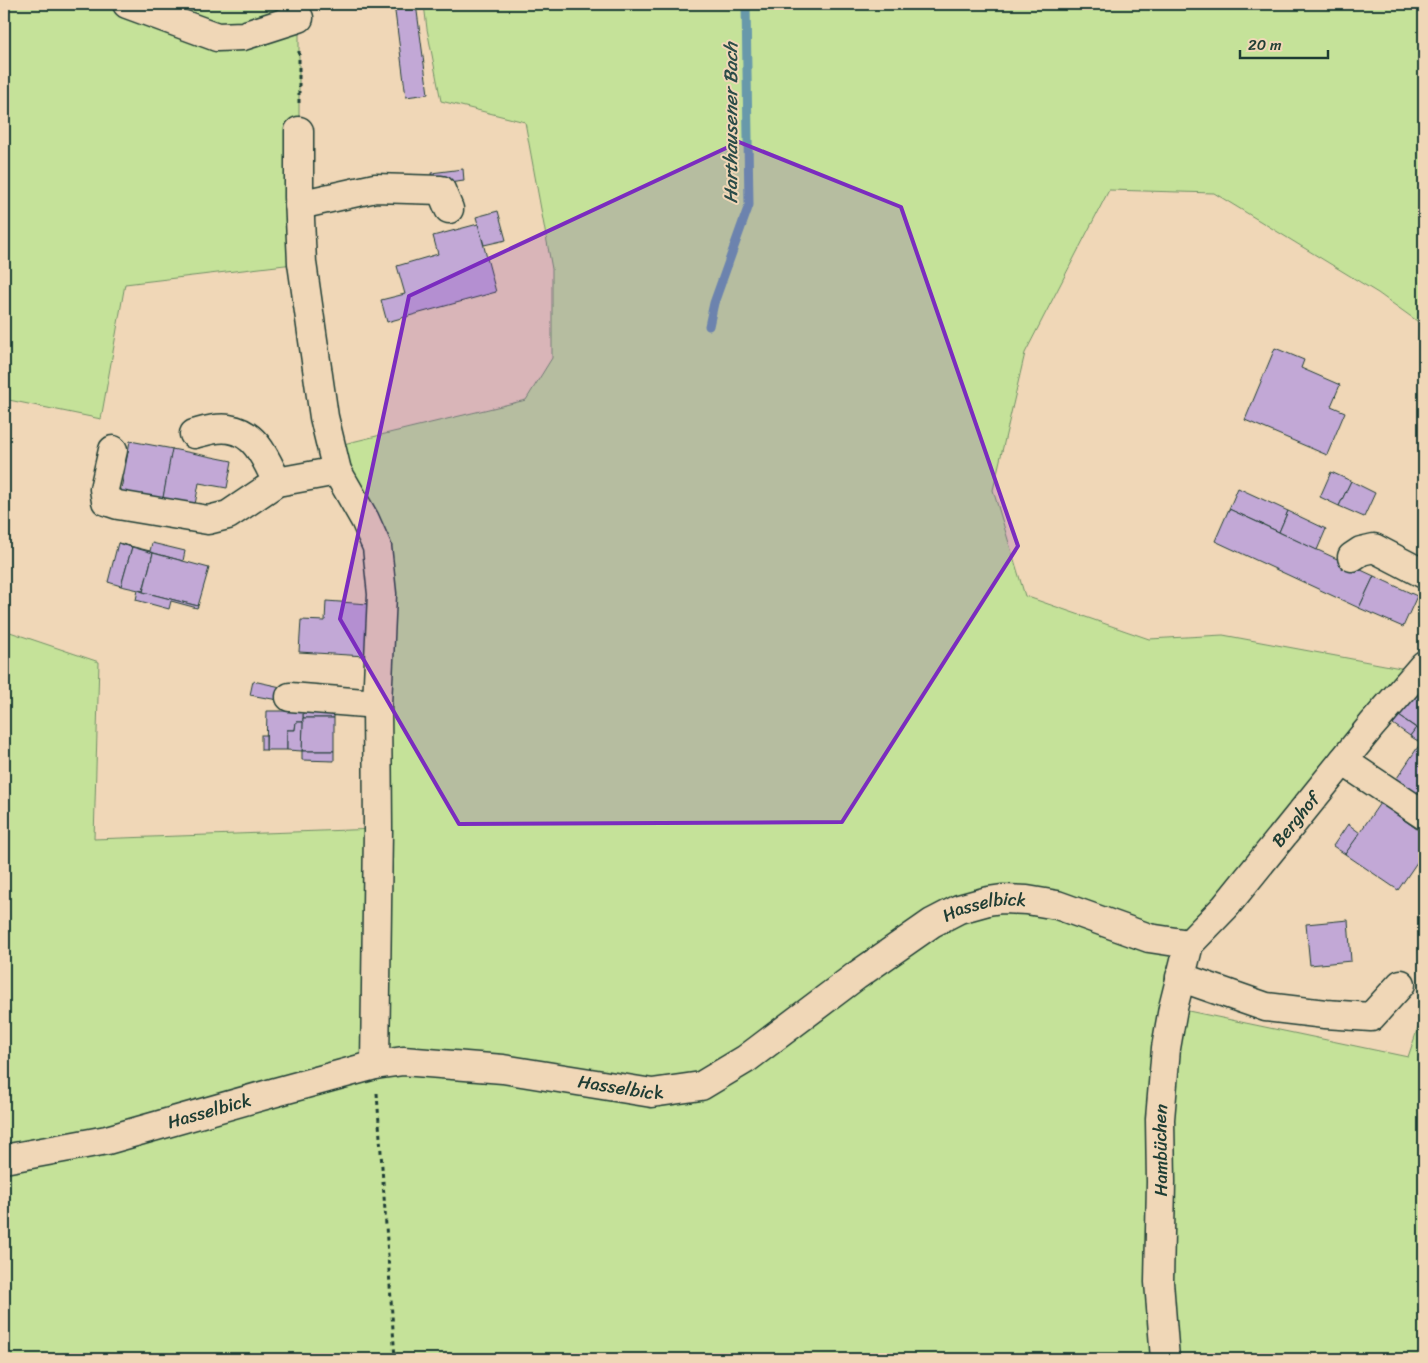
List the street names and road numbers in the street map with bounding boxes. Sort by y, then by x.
street label: Berghof [1263,782,1330,854]
street label: Hasselbick [936,883,1027,931]
street label: Hasselbick [576,1065,666,1109]
street label: Hasselbick [163,1084,255,1138]
street label: Hambüchen [1144,1103,1177,1197]

